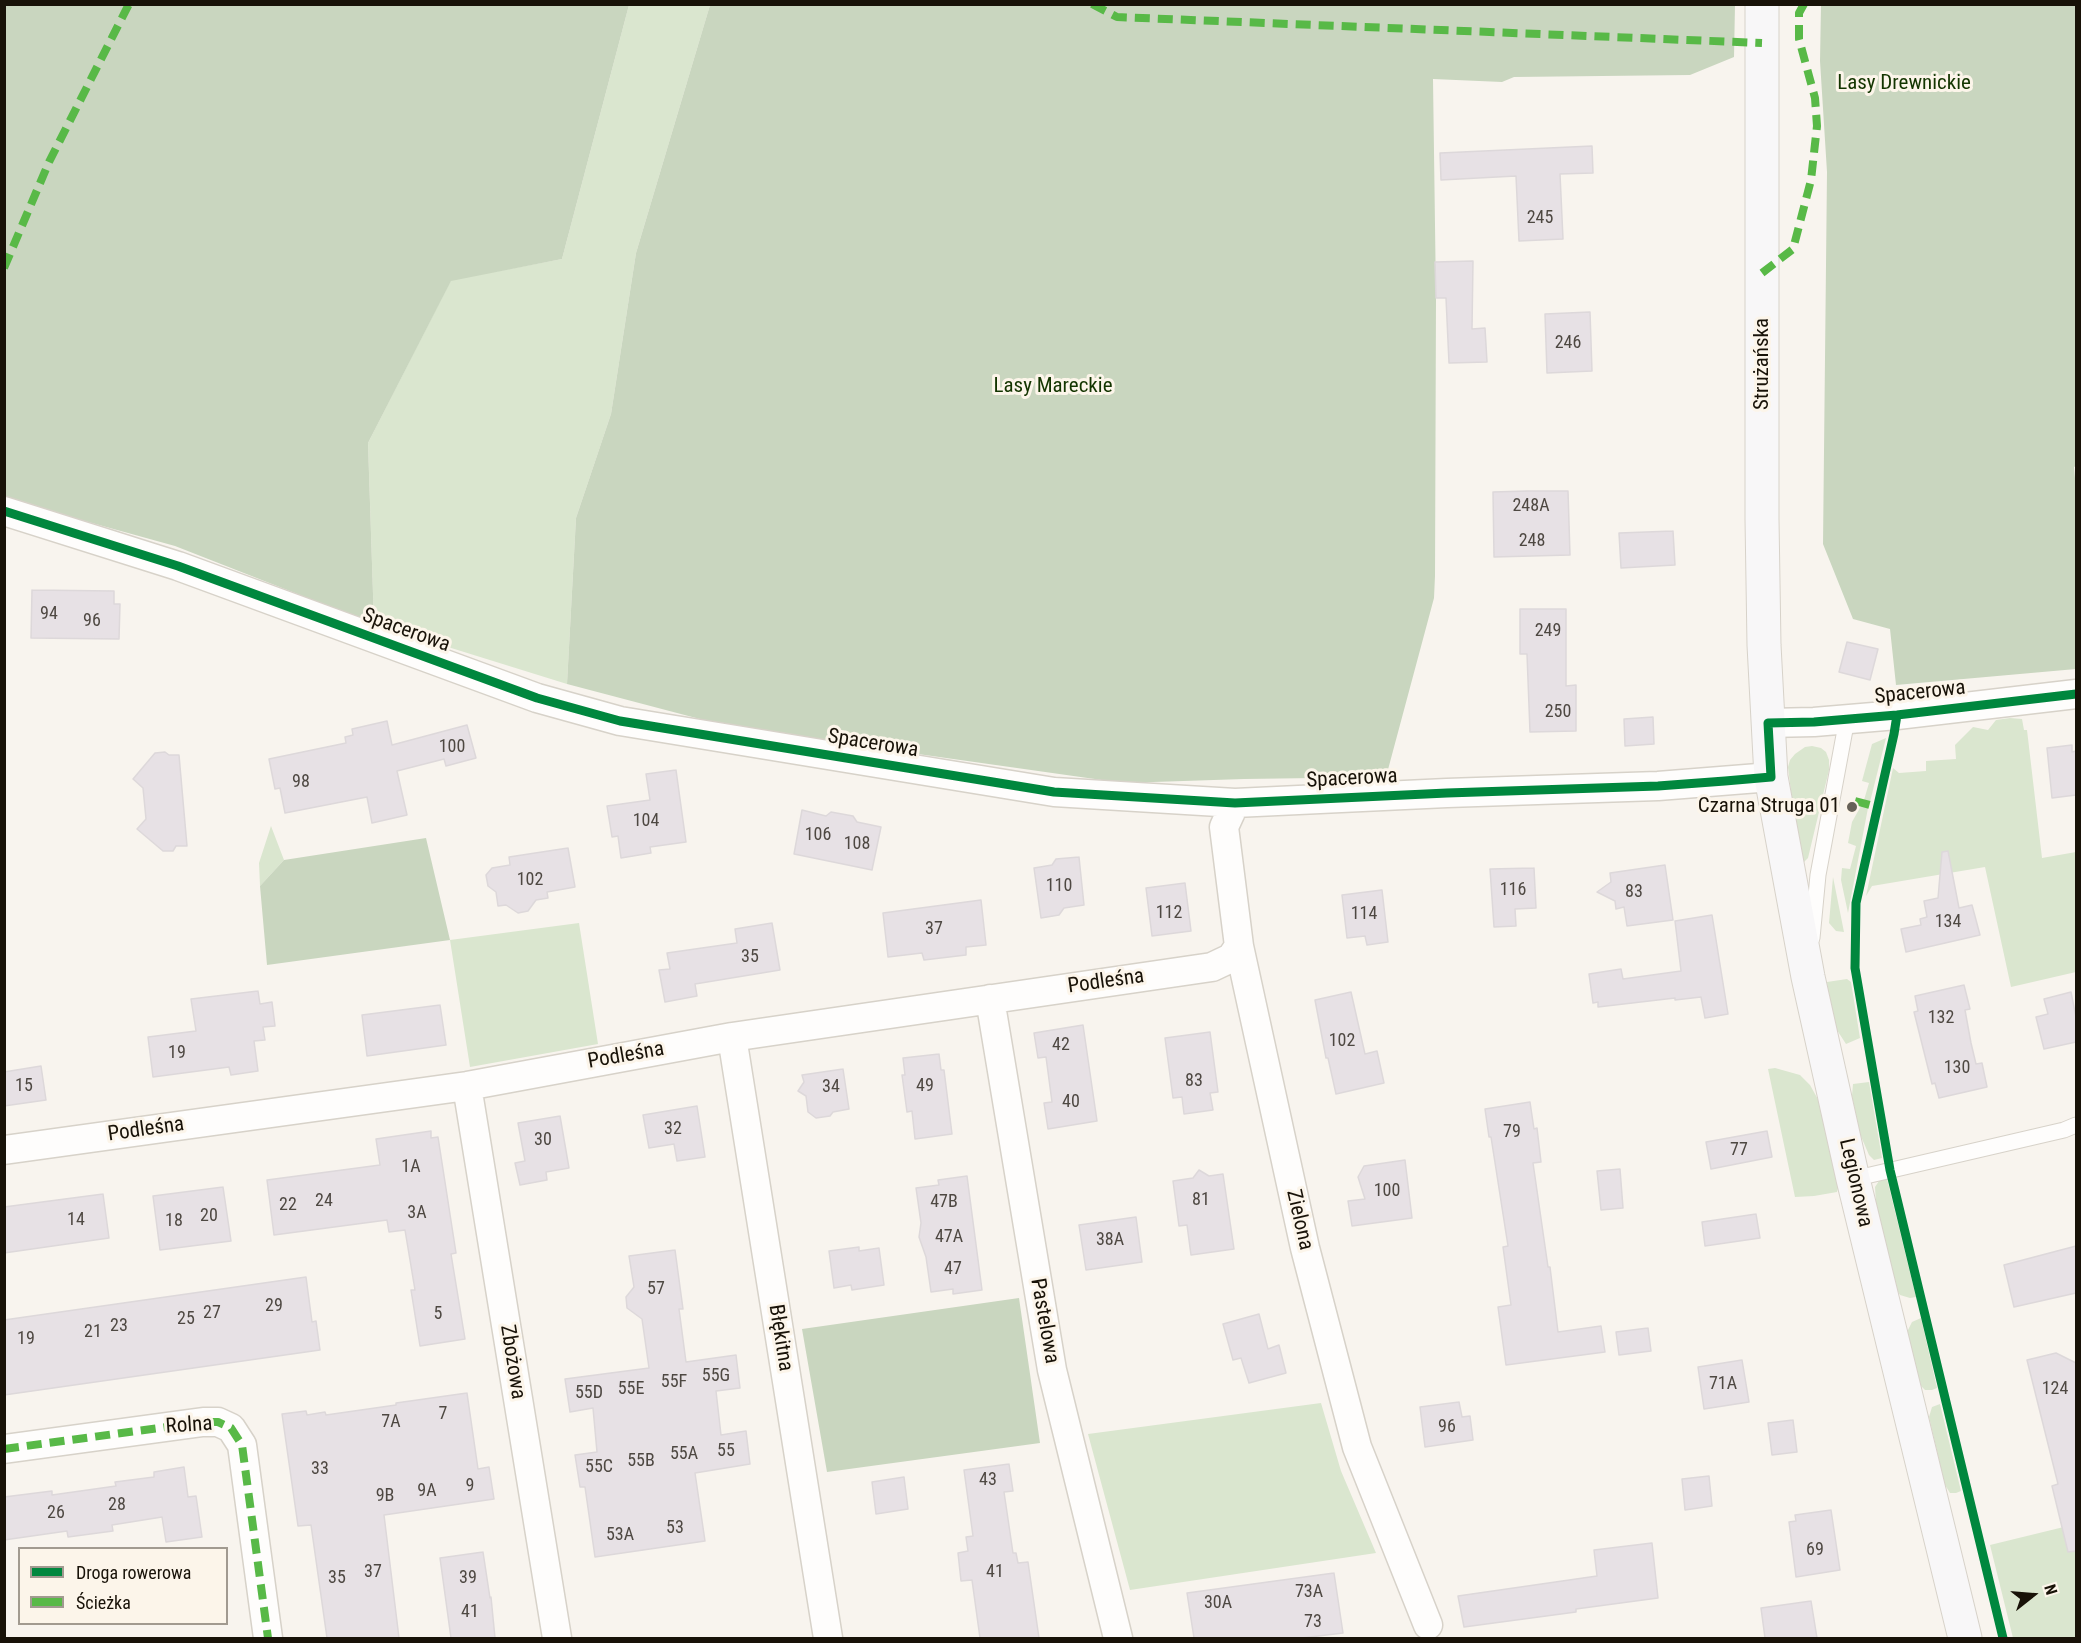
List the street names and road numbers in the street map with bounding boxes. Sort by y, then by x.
street label: Strużańska [1750,318,1776,410]
street label: Spacerowa [359,604,453,658]
street label: Spacerowa [1873,676,1967,710]
street label: Spacerowa [826,724,920,764]
street label: Spacerowa [1306,764,1398,794]
street label: Podleśna [1066,964,1146,1000]
street label: Podleśna [586,1037,666,1075]
street label: Podleśna [106,1112,186,1148]
street label: Legionowa [1833,1136,1877,1230]
street label: Zielona [1280,1187,1318,1253]
street label: Pastelowa [1024,1276,1064,1366]
street label: Błękitna [762,1303,798,1373]
street label: Zbożowa [494,1323,530,1401]
street label: Rolna [165,1412,213,1440]

